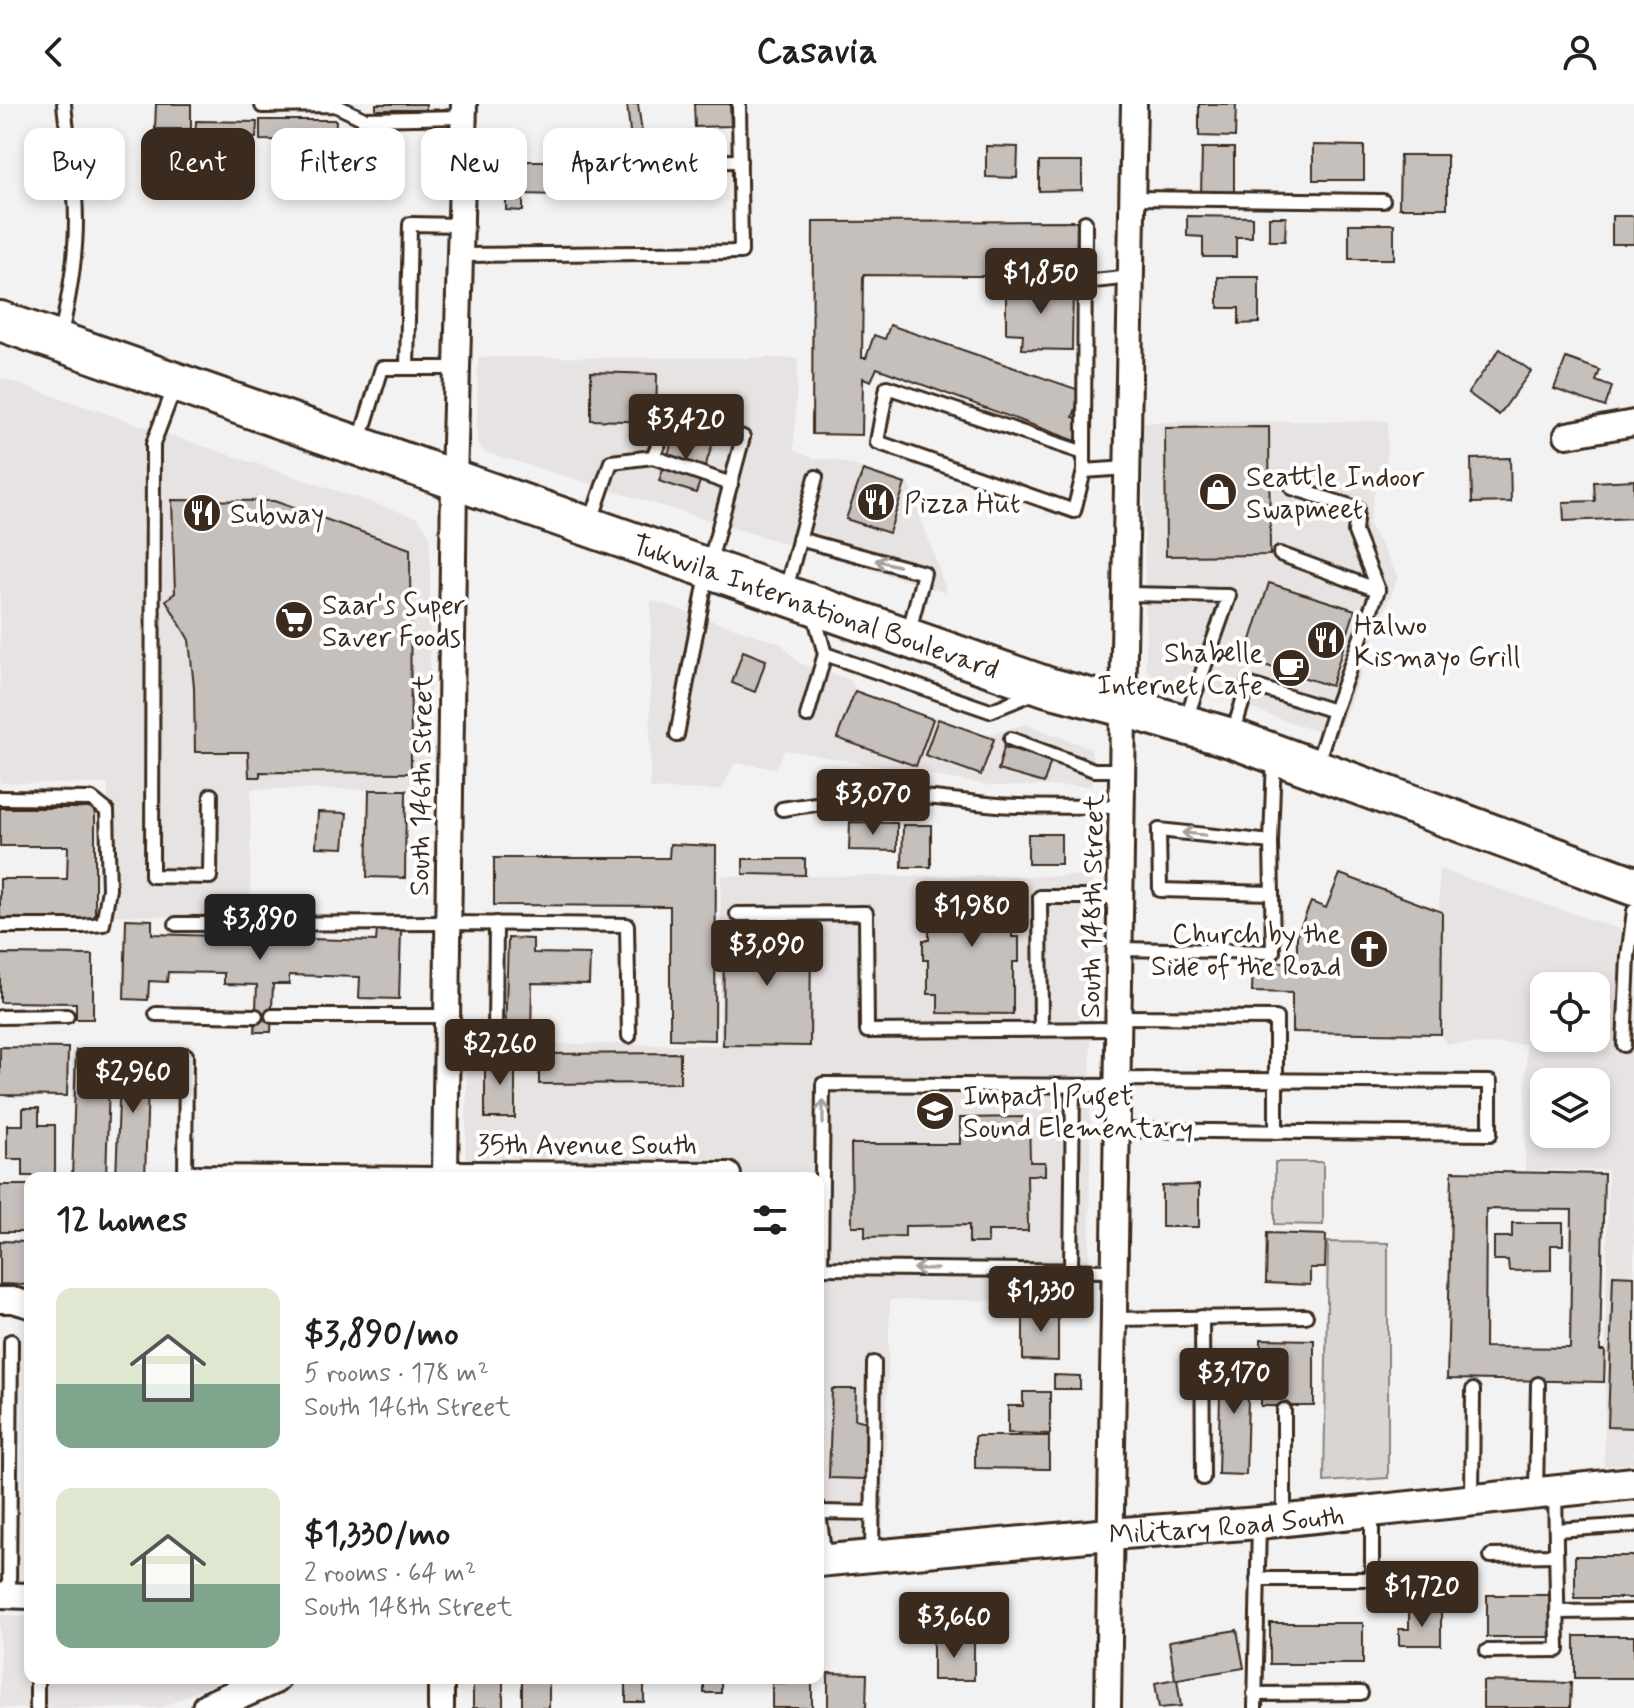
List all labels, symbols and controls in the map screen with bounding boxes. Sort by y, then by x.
text: Casavia [756,29,878,76]
icon: back [32,30,76,74]
icon: person [1558,30,1602,74]
chip: Buy [24,128,125,200]
chip: Rent [141,128,255,200]
chip: Filters [271,128,405,200]
chip: New [421,128,527,200]
chip: Apartment [543,128,727,200]
pin: $1,850 [976,248,1106,316]
text: $1,850 [1003,257,1079,291]
pin: $3,420 [621,394,751,462]
text: $3,420 [647,403,725,437]
place label: Seattle Indoor Swapmeet [1246,460,1425,529]
shop icon: Seattle Indoor Swapmeet [1197,471,1239,513]
restaurant icon: Pizza Hut [855,481,897,523]
place label: Pizza Hut [904,486,1020,523]
restaurant icon: Subway [181,492,223,534]
place label: Subway [230,497,324,534]
street label: Tukwila International Boulevard [627,527,1003,689]
one-way arrow [874,555,900,570]
place label: Saar's Super Saver Foods [322,588,466,657]
supermarket icon: Saar's Super Saver Foods [273,599,315,641]
place label: Halwo Kismayo Grill [1354,608,1520,677]
restaurant icon: Halwo Kismayo Grill [1305,619,1347,661]
place label: Shabelle Internet Cafe [1097,636,1263,705]
cafe icon: Shabelle Internet Cafe [1270,647,1312,689]
street label: South 146th Street [402,673,443,897]
pin: $3,070 [808,769,938,837]
text: $3,070 [835,778,911,812]
street label: South 148th Street [1073,793,1114,1019]
one-way arrow [1181,826,1208,841]
pin: $1,980 [907,881,1037,949]
text: $1,980 [934,890,1010,924]
pin: $3,890 [195,894,325,962]
text: $3,890 [222,903,298,937]
place label: Church by the Side of the Road [1151,917,1341,986]
pin: $3,090 [702,920,832,988]
church icon: Church by the Side of the Road [1348,928,1390,970]
text: $3,090 [729,929,805,963]
map controls [1530,972,1610,1148]
button: locate [1530,972,1610,1052]
pin: $2,260 [435,1019,565,1087]
text: $2,260 [463,1028,537,1062]
pin: $2,960 [68,1047,198,1115]
text: $2,960 [95,1056,171,1090]
button: layers [1530,1068,1610,1148]
place label: Impact | Puget Sound Elementary [963,1079,1193,1148]
school or university icon: Impact | Puget Sound Elementary [914,1090,956,1132]
one-way arrow [815,1099,831,1126]
street label: 35th Avenue South [477,1128,697,1165]
text: 12 homes [56,1198,187,1243]
icon: filters [748,1198,792,1242]
one-way arrow [912,1261,939,1277]
pin: $1,330 [976,1266,1106,1334]
text: $1,330 [1007,1275,1075,1309]
text: $3,890/mo [304,1312,459,1357]
icon: home [120,1320,216,1416]
pin: $3,170 [1169,1348,1299,1416]
text: 5 rooms · 178 m² [304,1357,489,1391]
text: $3,170 [1198,1357,1270,1391]
text: South 146th Street [304,1391,511,1425]
street label: Military Road South [1108,1498,1346,1555]
text: $1,330/mo [304,1512,450,1557]
icon: home [120,1520,216,1616]
text: 2 rooms · 64 m² [304,1557,476,1591]
pin: $1,720 [1357,1561,1487,1629]
text: $1,720 [1384,1570,1460,1604]
text: South 148th Street [304,1591,512,1625]
pin: $3,660 [889,1592,1019,1660]
text: $3,660 [917,1601,991,1635]

